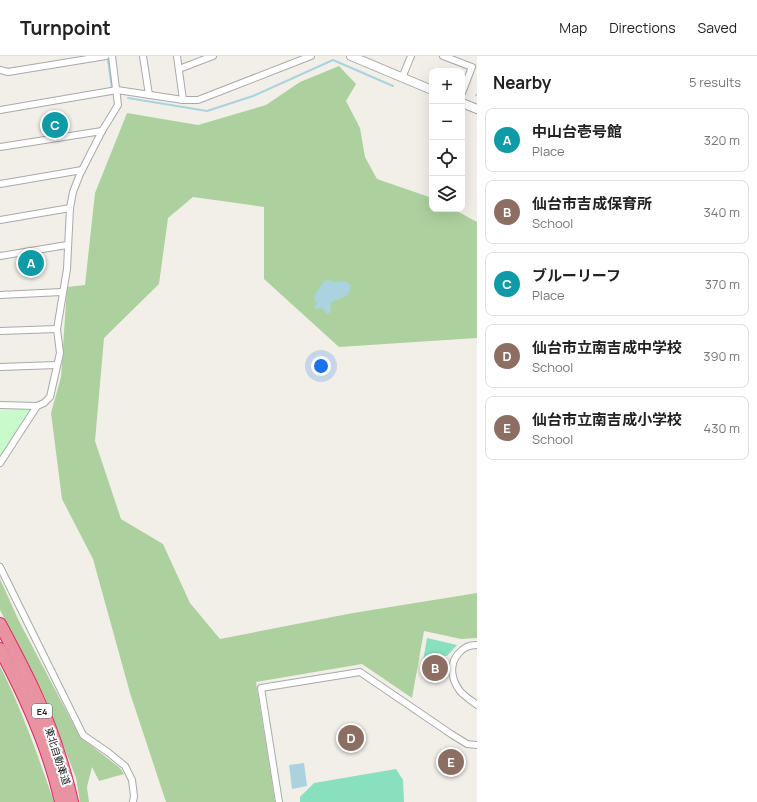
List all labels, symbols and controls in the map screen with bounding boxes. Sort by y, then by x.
text: Turnpoint [20,15,111,41]
text: Map [559,18,587,37]
text: Directions [609,18,676,37]
text: Saved [698,18,737,37]
map controls [429,68,465,212]
button: + [429,68,465,104]
text: Nearby [493,71,551,94]
text: 5 results [689,73,741,91]
button: − [429,104,465,140]
pin: C [42,110,68,140]
text: 中山台壱号館 [532,121,622,142]
text: A [503,131,511,149]
text: 320 m [704,131,740,149]
button: locate [429,140,465,176]
text: Place [532,142,565,160]
button: layers [429,176,465,212]
text: 仙台市吉成保育所 [532,193,652,214]
text: B [503,203,511,221]
text: 340 m [704,203,740,221]
text: School [532,214,573,232]
pin: A [18,248,44,278]
text: ブルーリーフ [532,265,621,286]
text: C [502,275,512,293]
text: 370 m [705,275,740,293]
text: Place [532,286,565,304]
text: 仙台市立南吉成中学校 [532,337,682,358]
text: D [502,347,512,365]
text: 390 m [703,347,740,365]
your location [311,356,331,376]
text: School [532,358,573,376]
text: 仙台市立南吉成小学校 [532,409,682,430]
text: E [503,419,511,437]
text: 430 m [704,419,740,437]
text: School [532,430,573,448]
pin: B [422,653,448,683]
road number: E4 [32,704,52,718]
pin: D [338,723,364,753]
street label: 東北自動車道 [42,725,74,787]
pin: E [438,747,464,777]

